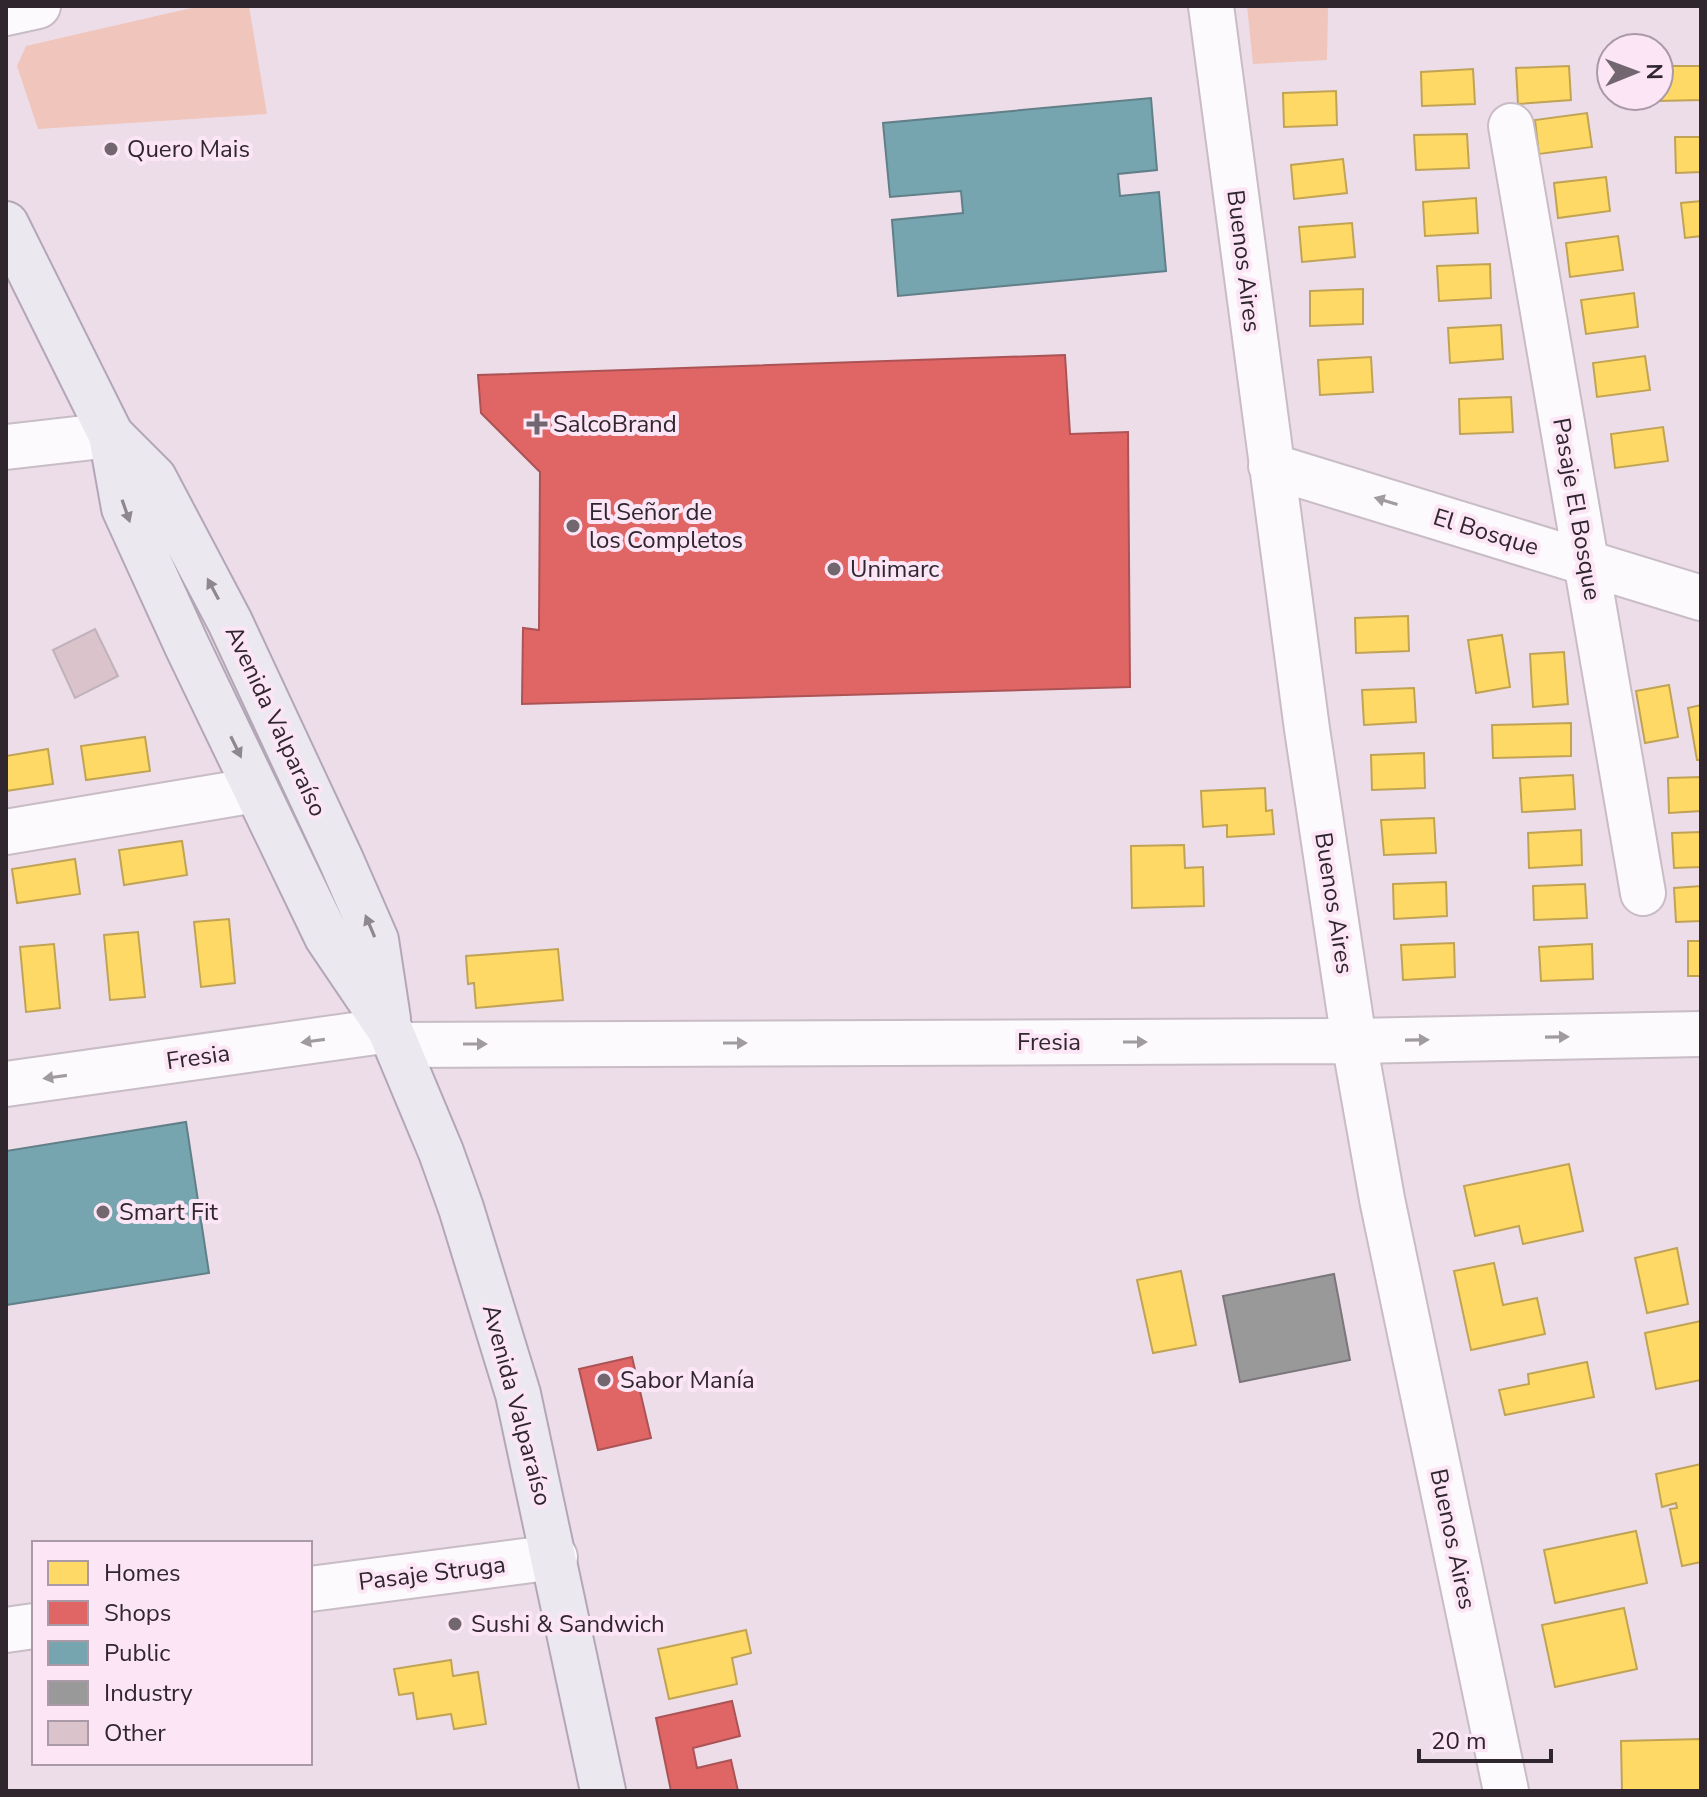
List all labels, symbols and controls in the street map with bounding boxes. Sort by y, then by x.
north arrow [1595,32,1675,112]
text: N [1639,63,1669,80]
place label: Quero Mais [127,133,250,165]
marker: Quero Mais [102,140,120,158]
street label: Buenos Aires [1219,188,1269,334]
place label: SalcoBrand [553,408,677,440]
marker: SalcoBrand [528,415,546,433]
street label: Pasaje El Bosque [1545,415,1609,603]
one-way arrow [1373,494,1397,507]
place label: El Señor de los Completos [589,496,743,556]
one-way arrow [121,499,133,523]
street label: El Bosque [1429,501,1543,563]
marker: El Señor de los Completos [564,517,582,535]
place label: Unimarc [850,553,940,585]
marker: Unimarc [825,560,843,578]
one-way arrow [206,578,219,601]
street label: Avenida Valparaíso [218,620,334,822]
one-way arrow [229,735,243,759]
street label: Buenos Aires [1307,830,1361,976]
one-way arrow [363,915,377,938]
street label: Fresia [1017,1026,1081,1058]
one-way arrow [1545,1030,1570,1043]
one-way arrow [1405,1033,1430,1046]
one-way arrow [300,1035,325,1048]
one-way arrow [1123,1036,1148,1048]
street label: Fresia [164,1037,232,1077]
one-way arrow [723,1037,748,1050]
one-way arrow [463,1038,488,1051]
one-way arrow [42,1071,67,1084]
place label: Smart Fit [119,1196,219,1228]
marker: Smart Fit [94,1203,112,1221]
street label: Avenida Valparaíso [475,1301,559,1509]
place label: Sabor Manía [620,1364,755,1396]
marker: Sabor Manía [595,1371,613,1389]
street label: Buenos Aires [1422,1466,1484,1612]
legend [32,1541,312,1765]
street label: Pasaje Struga [357,1548,507,1598]
text: Homes [104,1557,180,1589]
text: Shops [104,1597,171,1629]
place label: Sushi & Sandwich [471,1608,665,1640]
marker: Sushi & Sandwich [446,1615,464,1633]
text: Public [104,1637,170,1669]
text: Industry [104,1677,193,1709]
scale bar [1419,1713,1551,1763]
text: Other [104,1717,166,1749]
text: 20 m [1431,1725,1487,1757]

